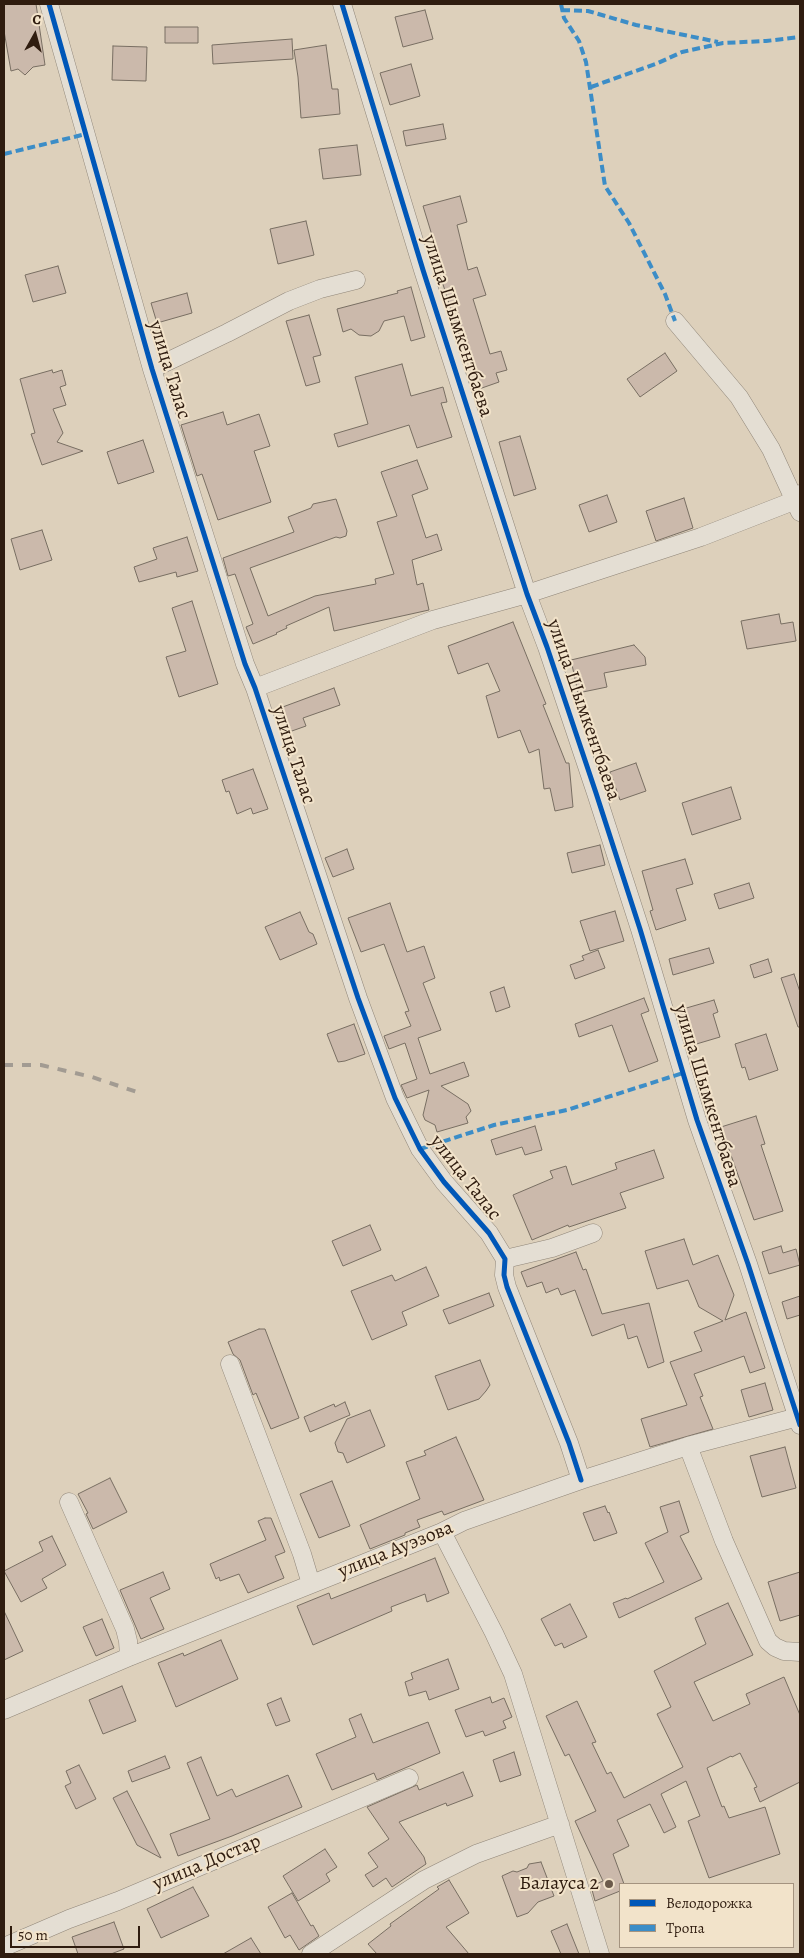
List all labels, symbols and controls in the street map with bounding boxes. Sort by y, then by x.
north arrow [10,10,60,60]
text: С [31,10,42,30]
street label: улица Шымкентбаева [416,232,498,420]
street label: улица Талас [143,318,195,422]
street label: улица Шымкентбаева [541,616,625,804]
street label: улица Талас [266,703,320,807]
street label: улица Шымкентбаева [668,1002,746,1190]
street label: улица Талас [424,1130,506,1226]
street label: улица Ауэзова [335,1516,457,1584]
street label: улица Достар [149,1829,265,1897]
place label: Балауса 2 [519,1872,599,1896]
marker: Балауса 2 [603,1878,615,1890]
legend [619,1883,794,1948]
text: Велодорожка [666,1893,753,1913]
scale bar [12,1916,142,1948]
text: Тропа [666,1918,705,1938]
text: 50 m [18,1925,48,1945]

